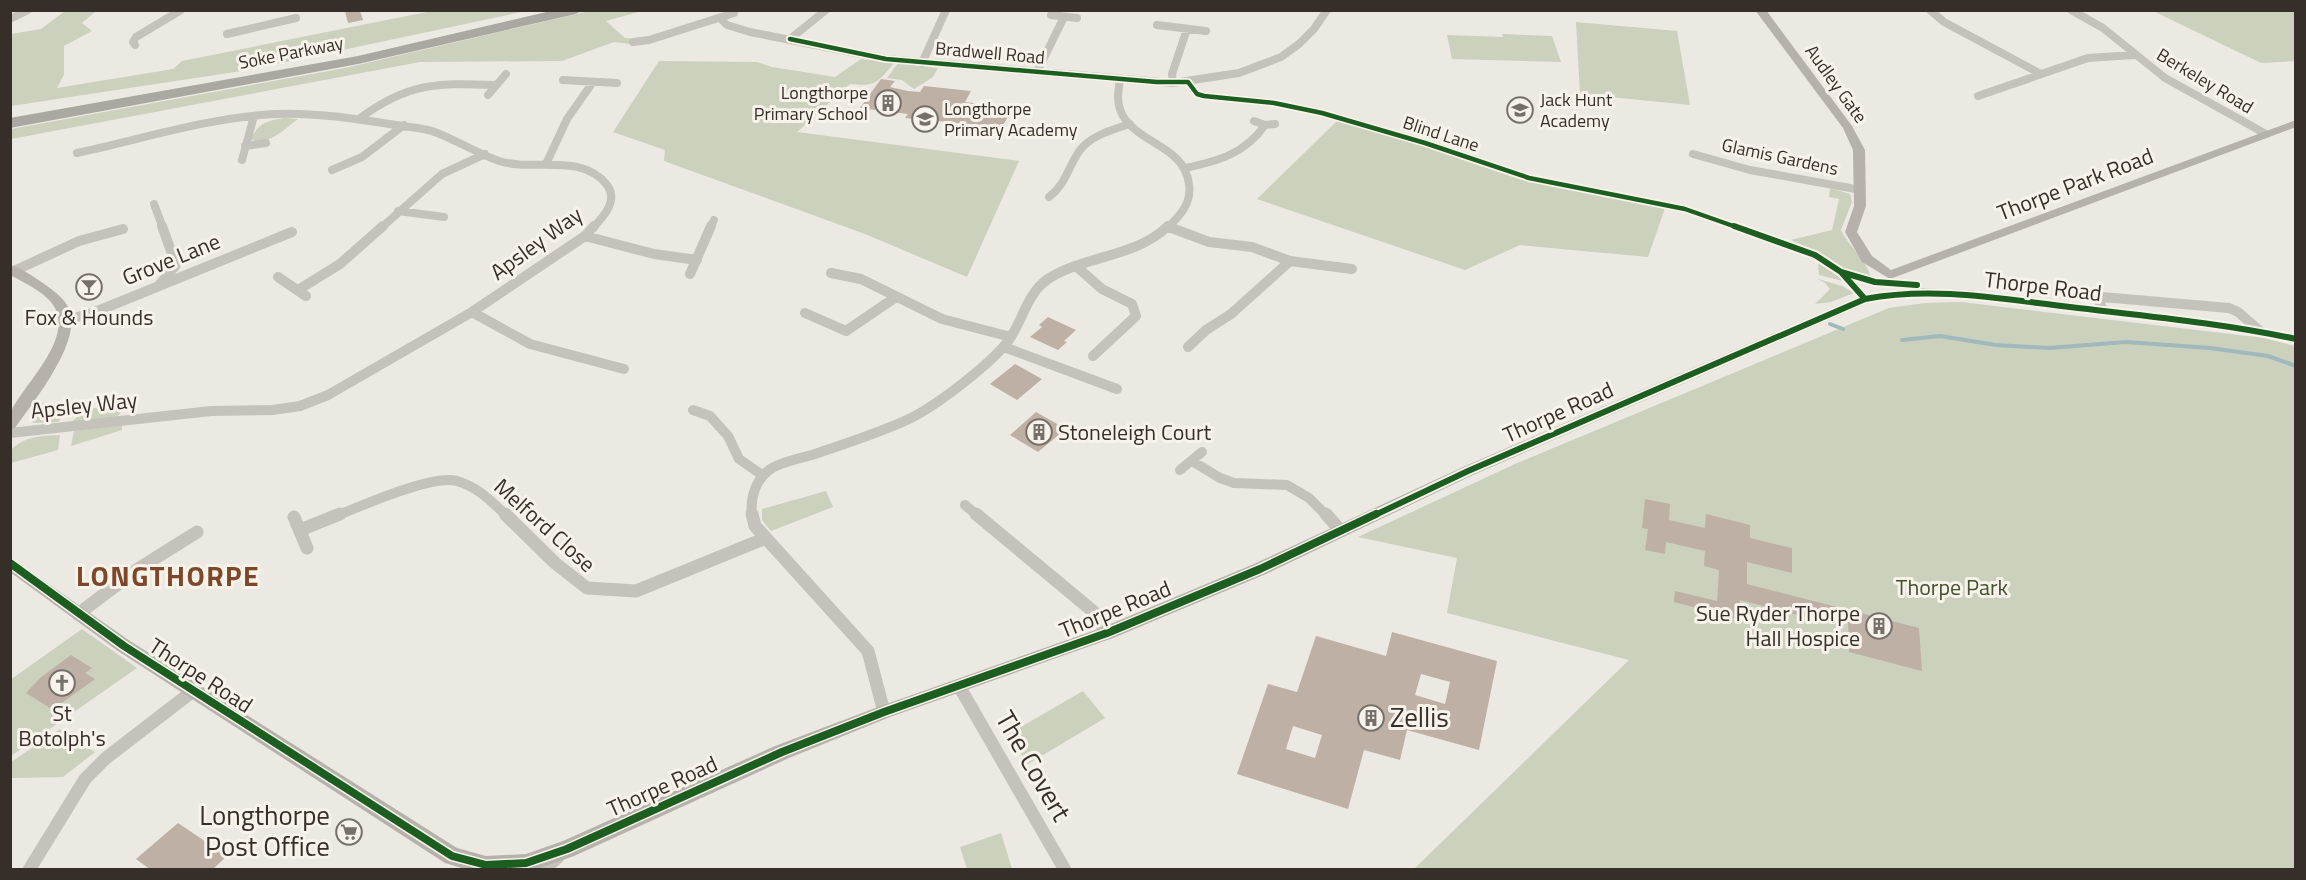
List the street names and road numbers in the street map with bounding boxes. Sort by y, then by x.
street label: Soke Parkway [236,29,346,76]
street label: Bradwell Road [934,34,1046,71]
street label: Audley Gate [1799,39,1874,128]
street label: Berkeley Road [2152,41,2259,120]
street label: Blind Lane [1400,109,1483,159]
street label: Glamis Gardens [1719,131,1841,182]
street label: Thorpe Park Road [1992,139,2158,229]
street label: Apsley Way [483,198,590,288]
street label: Grove Lane [117,224,225,294]
street label: Thorpe Road [1982,262,2104,310]
street label: Thorpe Road [1497,373,1619,451]
street label: Apsley Way [29,382,139,428]
street label: Melford Close [486,470,604,580]
street label: Thorpe Road [1054,571,1176,647]
street label: Thorpe Road [142,629,260,721]
street label: The Covert [986,702,1083,829]
street label: Thorpe Road [601,747,723,825]

